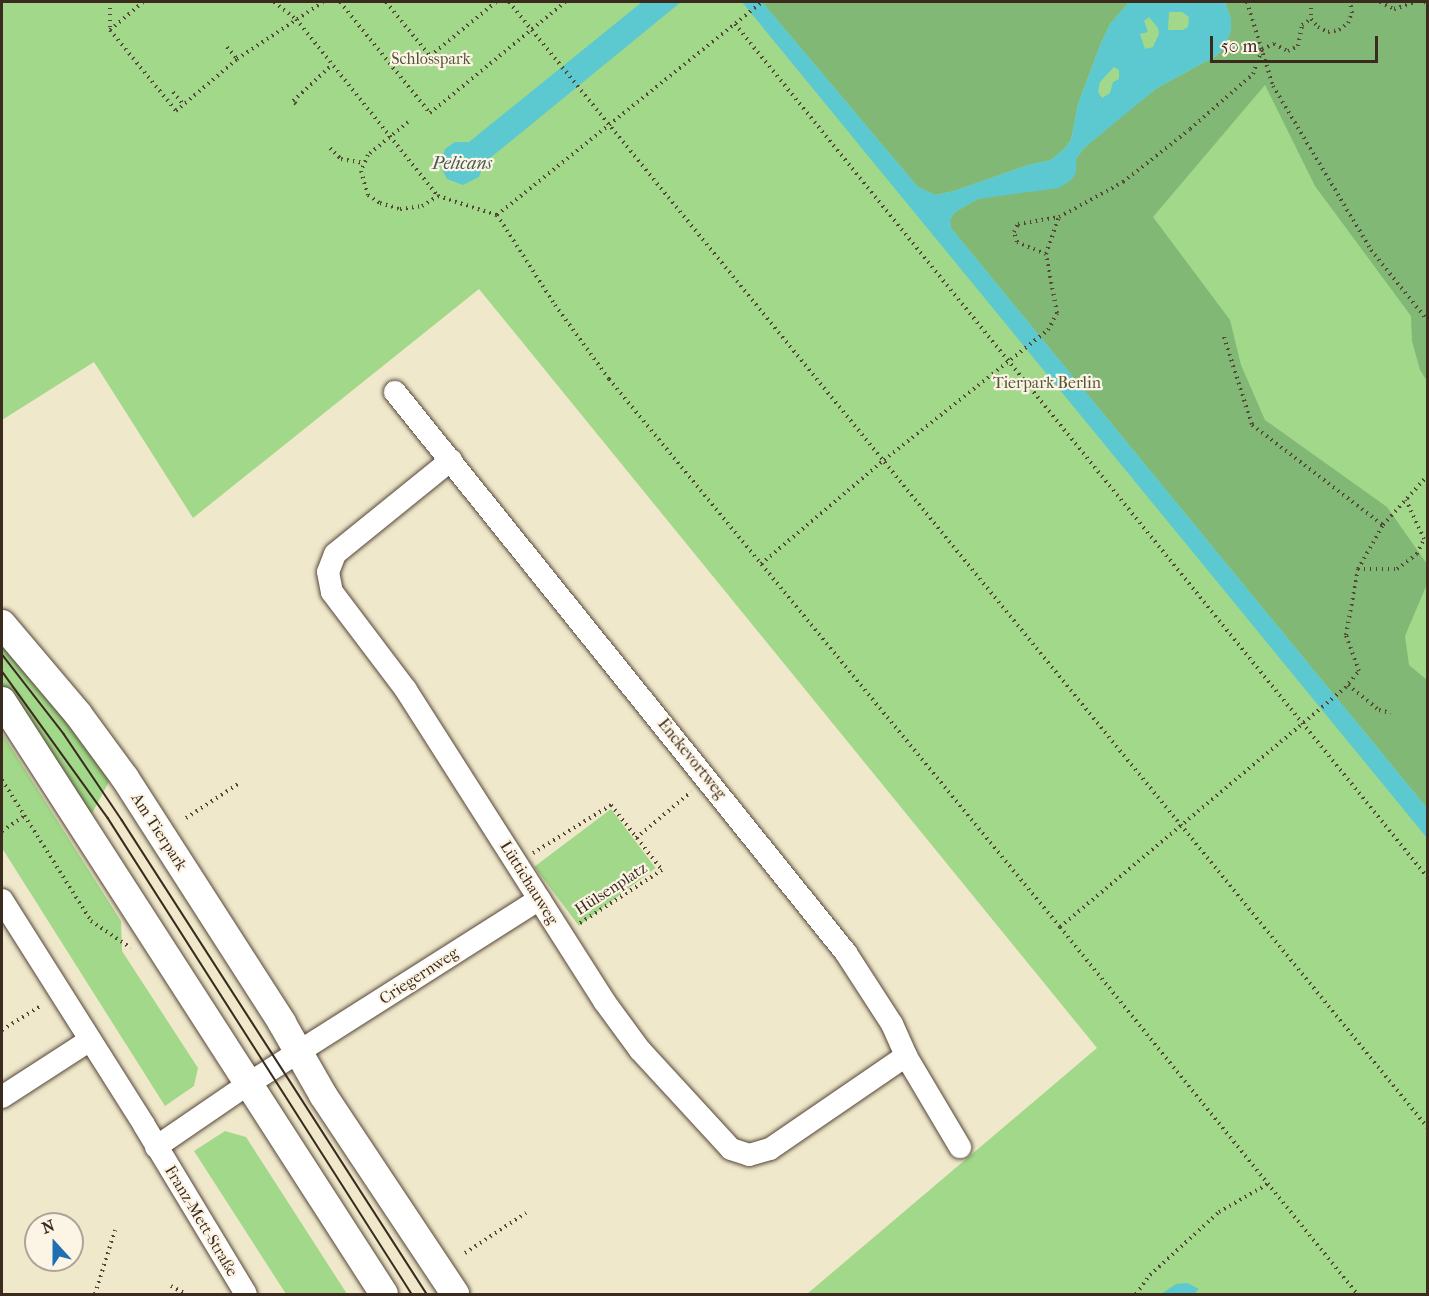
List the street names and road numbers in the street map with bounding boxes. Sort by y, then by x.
street label: Enckevortweg [654,715,730,803]
street label: Am Tierpark [127,790,191,874]
street label: Lüttichauweg [496,838,562,928]
street label: Hülsenplatz [571,859,651,919]
street label: Criegernweg [376,943,462,1009]
street label: Franz-Mett-Straße [160,1162,242,1280]

